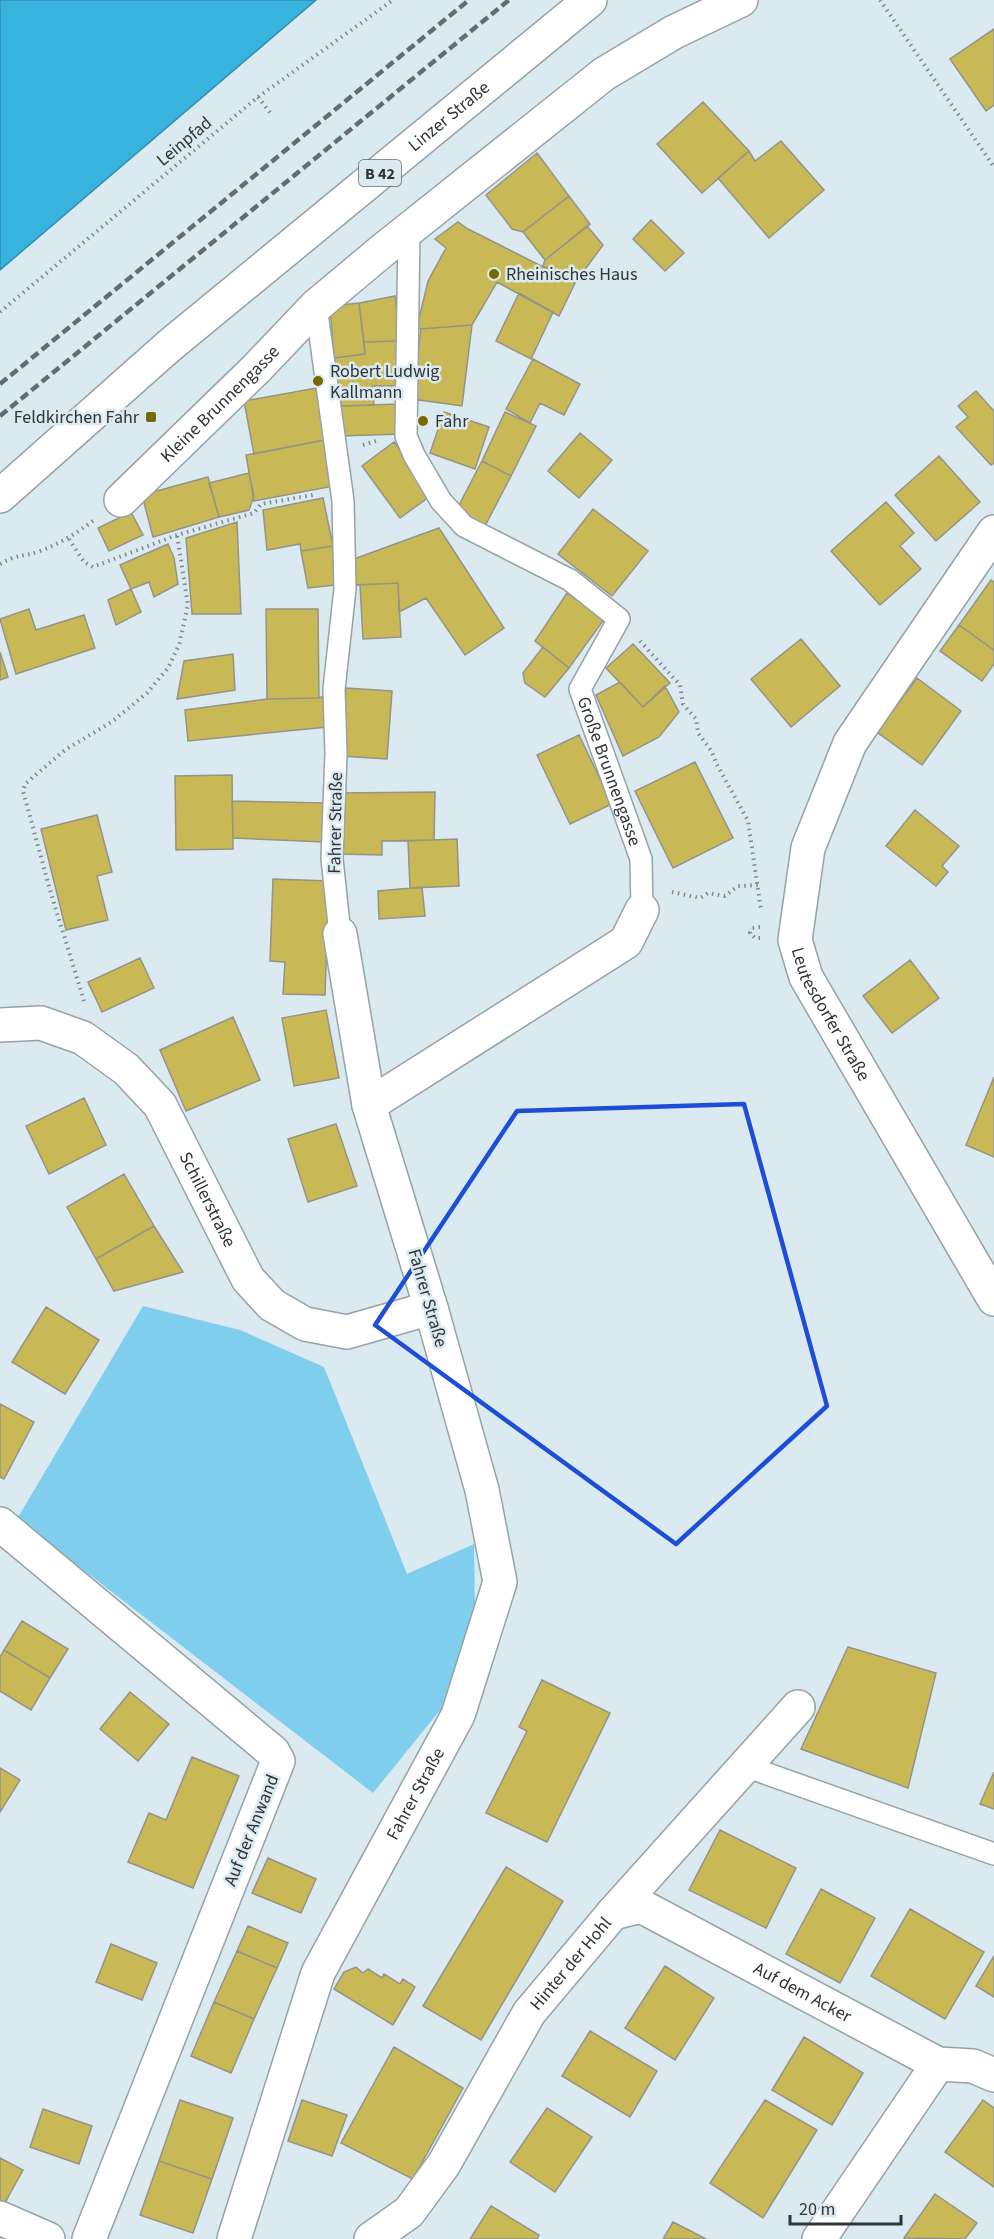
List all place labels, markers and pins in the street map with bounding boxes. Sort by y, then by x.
place label: Rheinisches Haus [506,262,637,287]
marker: Rheinisches Haus [487,267,501,281]
place label: Robert Ludwig Kallmann [330,359,439,405]
marker: Robert Ludwig Kallmann [311,374,325,388]
place label: Feldkirchen Fahr [14,405,140,430]
place label: Fahr [435,409,469,434]
marker: Feldkirchen Fahr [144,410,158,424]
marker: Fahr [416,414,430,428]

